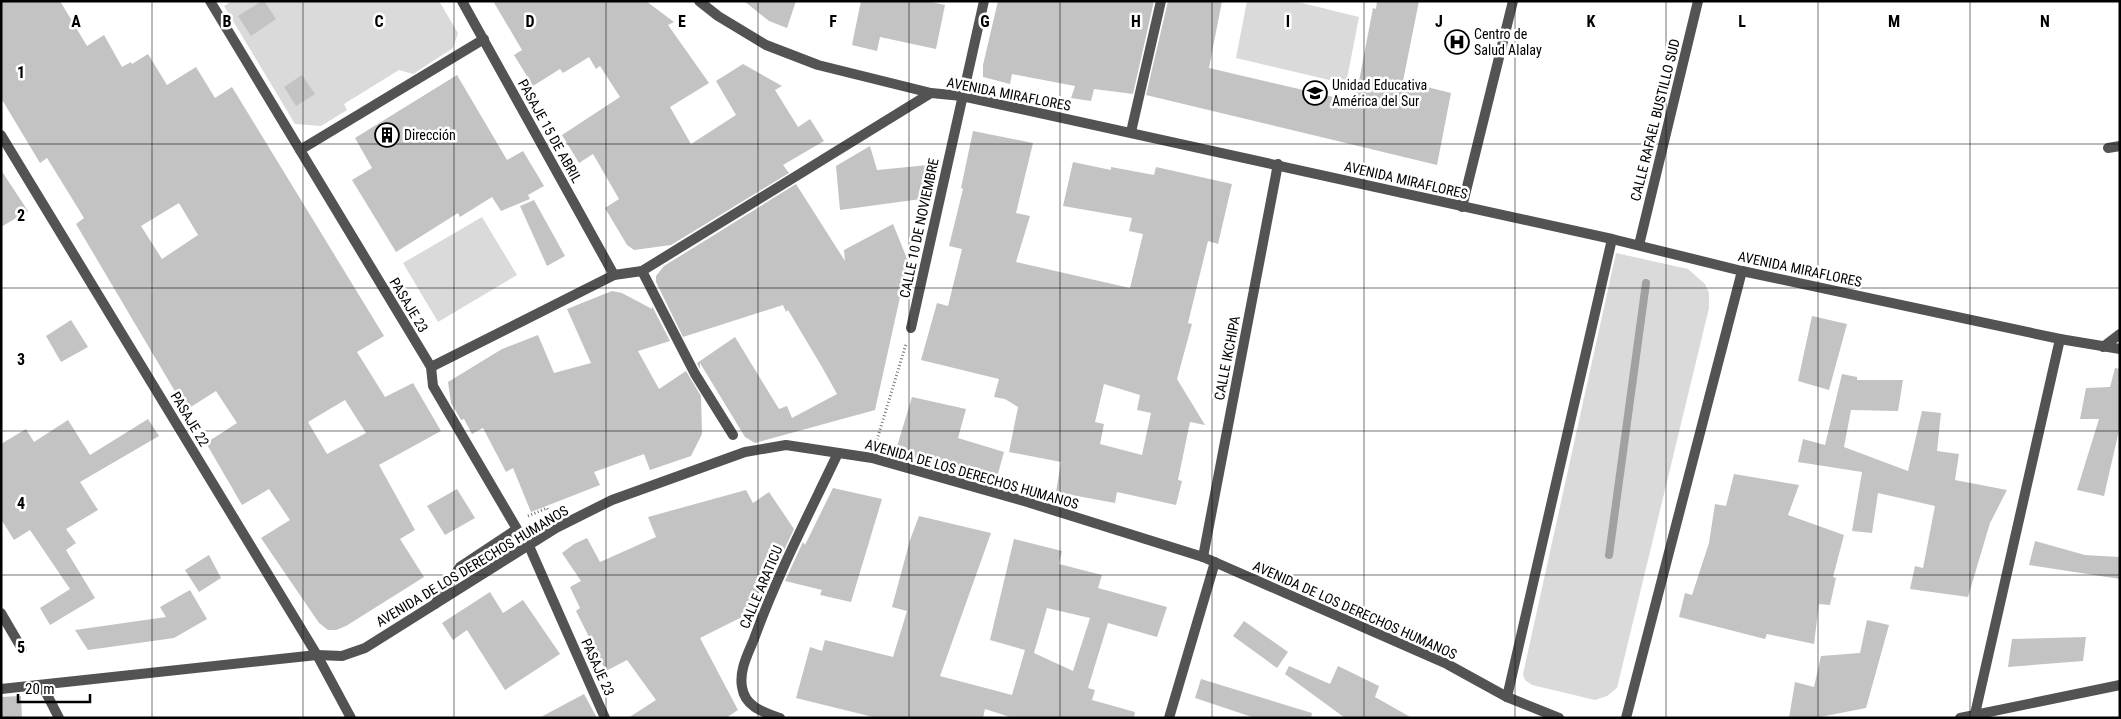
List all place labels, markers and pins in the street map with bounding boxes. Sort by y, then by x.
place label: Centro de Salud Alalay [1474,26,1542,58]
hospital icon: Centro de Salud Alalay [1444,29,1470,55]
place label: Unidad Educativa América del Sur [1332,77,1427,109]
school or university icon: Unidad Educativa América del Sur [1302,80,1328,106]
building icon: Dirección [374,122,400,148]
place label: Dirección [404,127,456,143]

